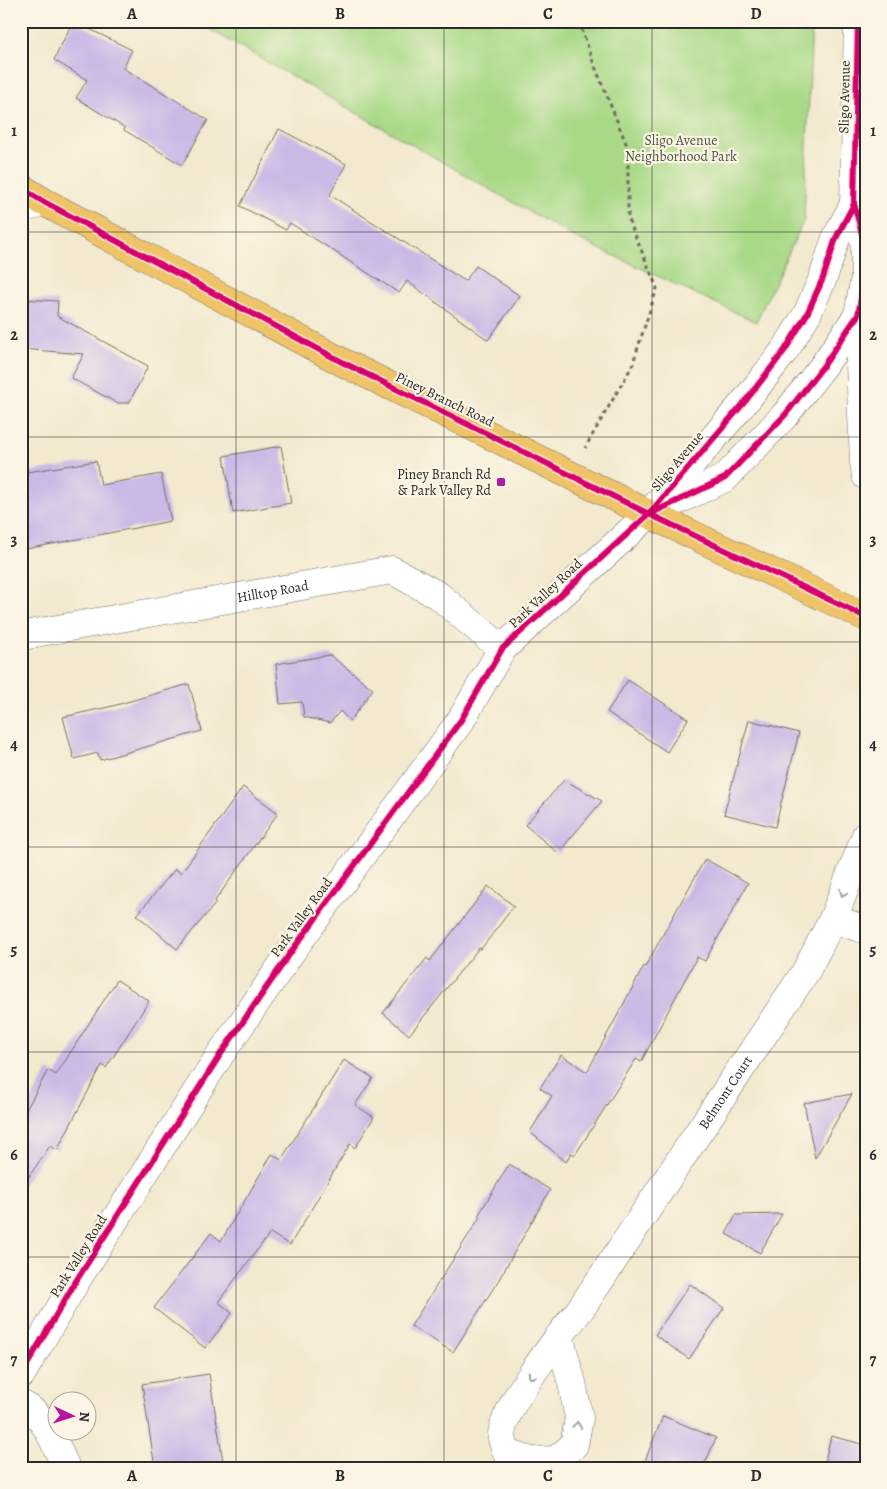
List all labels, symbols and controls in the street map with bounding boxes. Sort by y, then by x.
text: A [126,3,138,25]
text: B [335,3,345,25]
text: C [543,3,553,25]
text: D [750,3,762,25]
street label: Sligo Avenue [834,60,855,134]
text: 1 [11,120,17,142]
text: 1 [870,120,876,142]
park label: Sligo Avenue Neighborhood Park [625,131,737,166]
text: 2 [10,324,18,346]
text: 2 [869,324,877,346]
street label: Piney Branch Road [392,367,498,432]
street label: Sligo Avenue [647,427,708,495]
place label: Piney Branch Rd & Park Valley Rd [397,465,491,500]
marker: Piney Branch Rd & Park Valley Rd [495,476,507,488]
text: 3 [11,529,18,551]
text: 3 [870,529,877,551]
street label: Park Valley Road [504,554,587,632]
street label: Hilltop Road [236,576,311,607]
text: 4 [10,734,18,756]
text: 4 [869,734,877,756]
street label: Park Valley Road [266,873,337,961]
one-way arrow [839,888,849,897]
text: 5 [11,939,18,961]
text: 5 [870,939,877,961]
street label: Belmont Court [694,1052,757,1133]
text: 6 [10,1144,18,1166]
text: 6 [869,1144,877,1166]
street label: Park Valley Road [45,1211,112,1301]
text: 7 [11,1349,18,1371]
text: 7 [870,1349,877,1371]
one-way arrow [528,1371,538,1380]
north arrow [48,1392,98,1442]
text: N [75,1411,94,1423]
one-way arrow [572,1420,582,1429]
text: A [126,1465,138,1487]
text: B [335,1465,345,1487]
text: C [543,1465,553,1487]
text: D [750,1465,762,1487]

